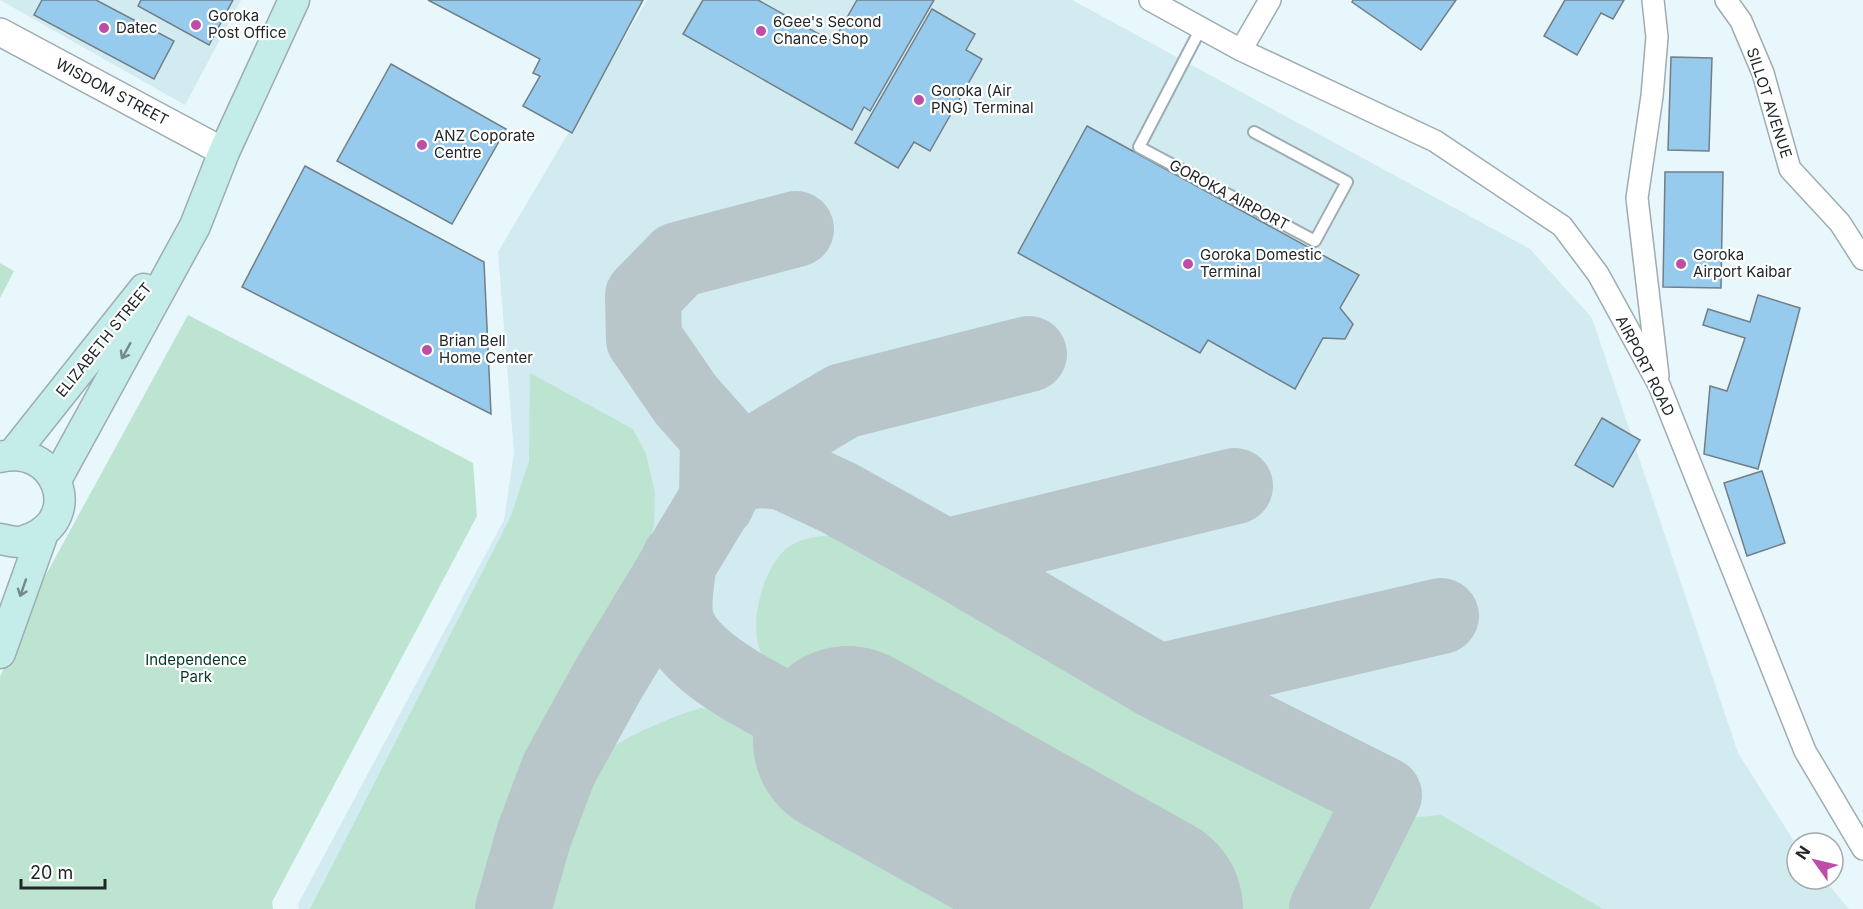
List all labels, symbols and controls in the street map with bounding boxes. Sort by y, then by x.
place label: Goroka Post Office [208,6,286,42]
place label: 6Gee's Second Chance Shop [773,12,881,48]
place label: Datec [116,18,157,37]
marker: Goroka Post Office [189,18,203,32]
marker: Datec [97,21,111,35]
marker: 6Gee's Second Chance Shop [754,24,768,38]
street label: SILLOT AVENUE [1743,45,1796,161]
street label: WISDOM STREET [53,54,172,129]
place label: Goroka (Air PNG) Terminal [931,81,1034,117]
marker: Goroka (Air PNG) Terminal [912,93,926,107]
place label: ANZ Coporate Centre [434,126,535,162]
marker: ANZ Coporate Centre [415,138,429,152]
street label: GOROKA AIRPORT [1166,155,1292,234]
place label: Goroka Domestic Terminal [1200,245,1322,281]
place label: Goroka Airport Kaibar [1693,245,1792,281]
marker: Goroka Domestic Terminal [1181,257,1195,271]
marker: Goroka Airport Kaibar [1674,257,1688,271]
street label: ELIZABETH STREET [52,279,156,401]
street label: AIRPORT ROAD [1612,312,1679,419]
place label: Brian Bell Home Center [439,331,533,367]
one-way arrow [120,342,132,359]
marker: Brian Bell Home Center [420,343,434,357]
one-way arrow [17,578,28,597]
park label: Independence Park [145,650,247,686]
north arrow [1785,831,1845,891]
text: N [1791,842,1814,863]
scale bar [21,852,105,890]
text: 20 m [30,862,73,883]

